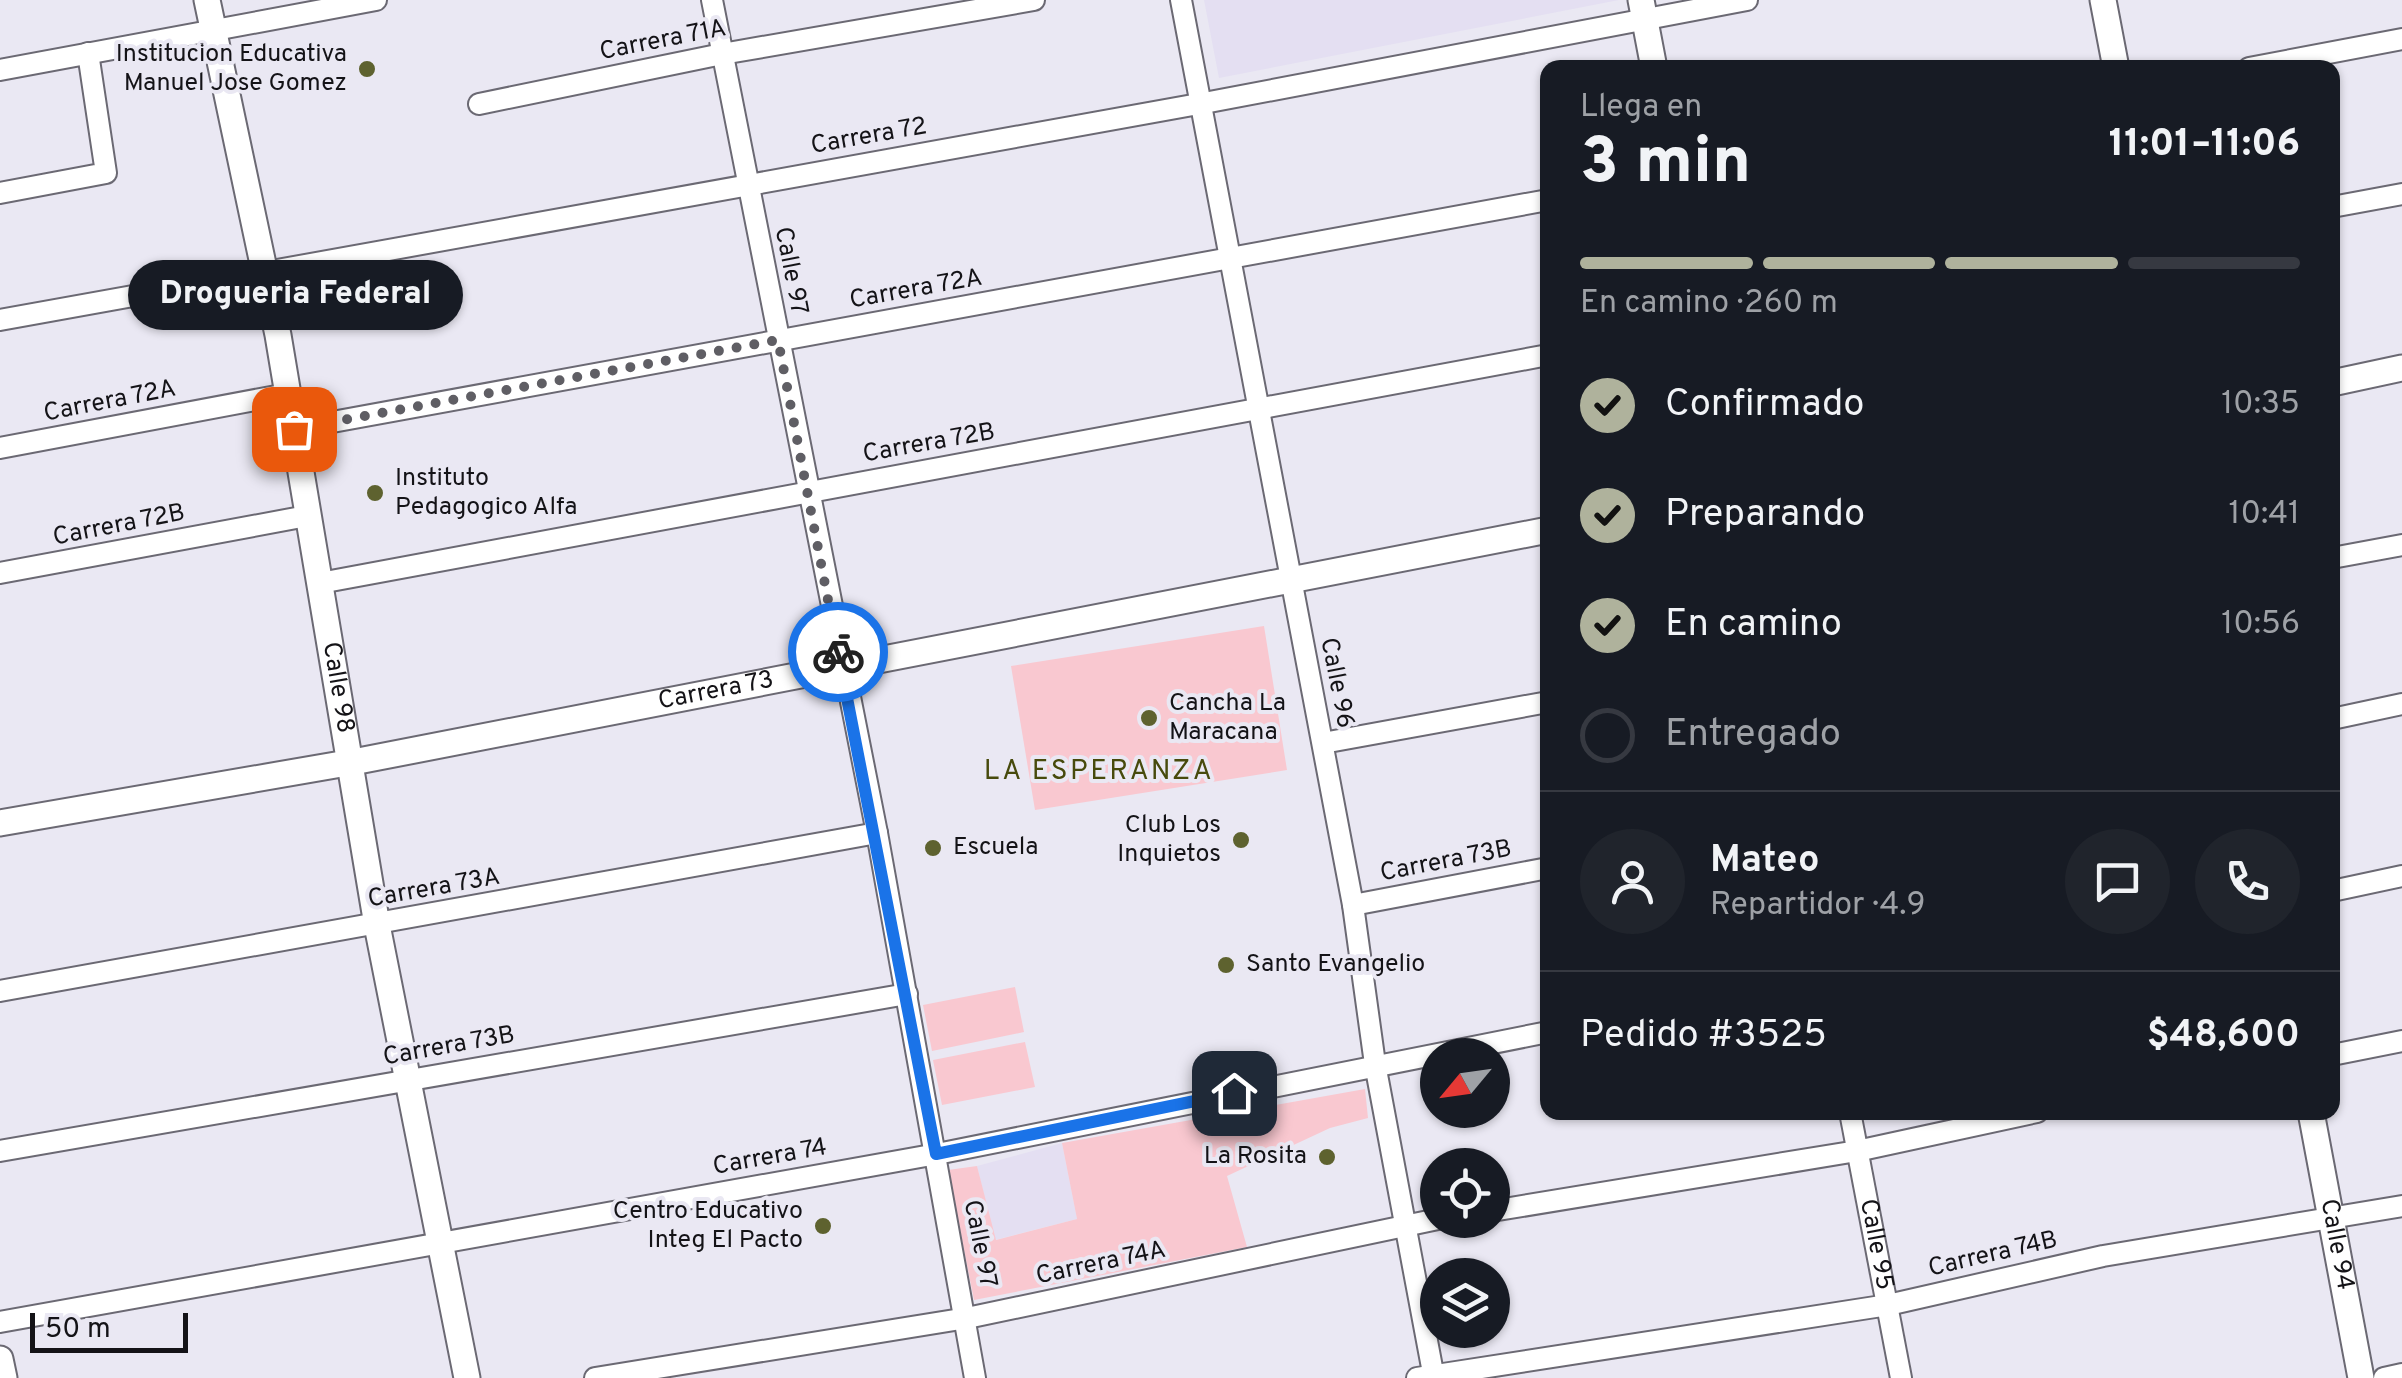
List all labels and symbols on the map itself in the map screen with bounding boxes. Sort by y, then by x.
street label: Carrera 71A [597,13,729,69]
place label: Institucion Educativa Manuel Jose Gomez [116,39,347,100]
marker: Institucion Educativa Manuel Jose Gomez [356,58,378,80]
street label: Carrera 72 [808,111,930,163]
street label: Calle 97 [766,224,814,318]
callout: Drogueria Federal [126,259,462,329]
street label: Carrera 72A [847,263,985,317]
street label: Carrera 72A [41,373,179,431]
pin [252,387,337,472]
street label: Carrera 72B [860,417,998,471]
place label: Instituto Pedagogico Alfa [395,463,577,524]
marker: Instituto Pedagogico Alfa [364,482,386,504]
street label: Carrera 72B [50,498,188,554]
courier [788,602,888,702]
street label: Calle 96 [1312,635,1360,731]
street label: Calle 98 [314,640,361,736]
street label: Carrera 73 [655,665,777,718]
place label: Cancha La Maracana [1169,688,1286,749]
marker: Cancha La Maracana [1138,707,1160,729]
district label: LA ESPERANZA [984,754,1214,790]
place label: Club Los Inquietos [1117,810,1221,871]
marker: Club Los Inquietos [1230,829,1252,851]
place label: Escuela [953,832,1038,864]
street label: Carrera 73B [1378,834,1514,890]
marker: Escuela [922,837,944,859]
street label: Carrera 73A [365,862,503,916]
place label: Santo Evangelio [1246,949,1425,981]
marker: Santo Evangelio [1215,954,1237,976]
street label: Carrera 73B [381,1020,517,1074]
north arrow [1420,1038,1510,1128]
pin [1192,1051,1277,1136]
street label: Carrera 74 [710,1132,830,1184]
place label: La Rosita [1204,1141,1307,1173]
marker: La Rosita [1316,1146,1338,1168]
place label: Centro Educativo Integ El Pacto [613,1196,803,1257]
street label: Calle 95 [1851,1196,1900,1293]
street label: Calle 94 [2312,1196,2360,1293]
street label: Calle 97 [955,1197,1003,1291]
marker: Centro Educativo Integ El Pacto [812,1215,834,1237]
street label: Carrera 74B [1925,1225,2061,1285]
street label: Carrera 74A [1033,1235,1169,1293]
scale bar [30,1308,188,1352]

